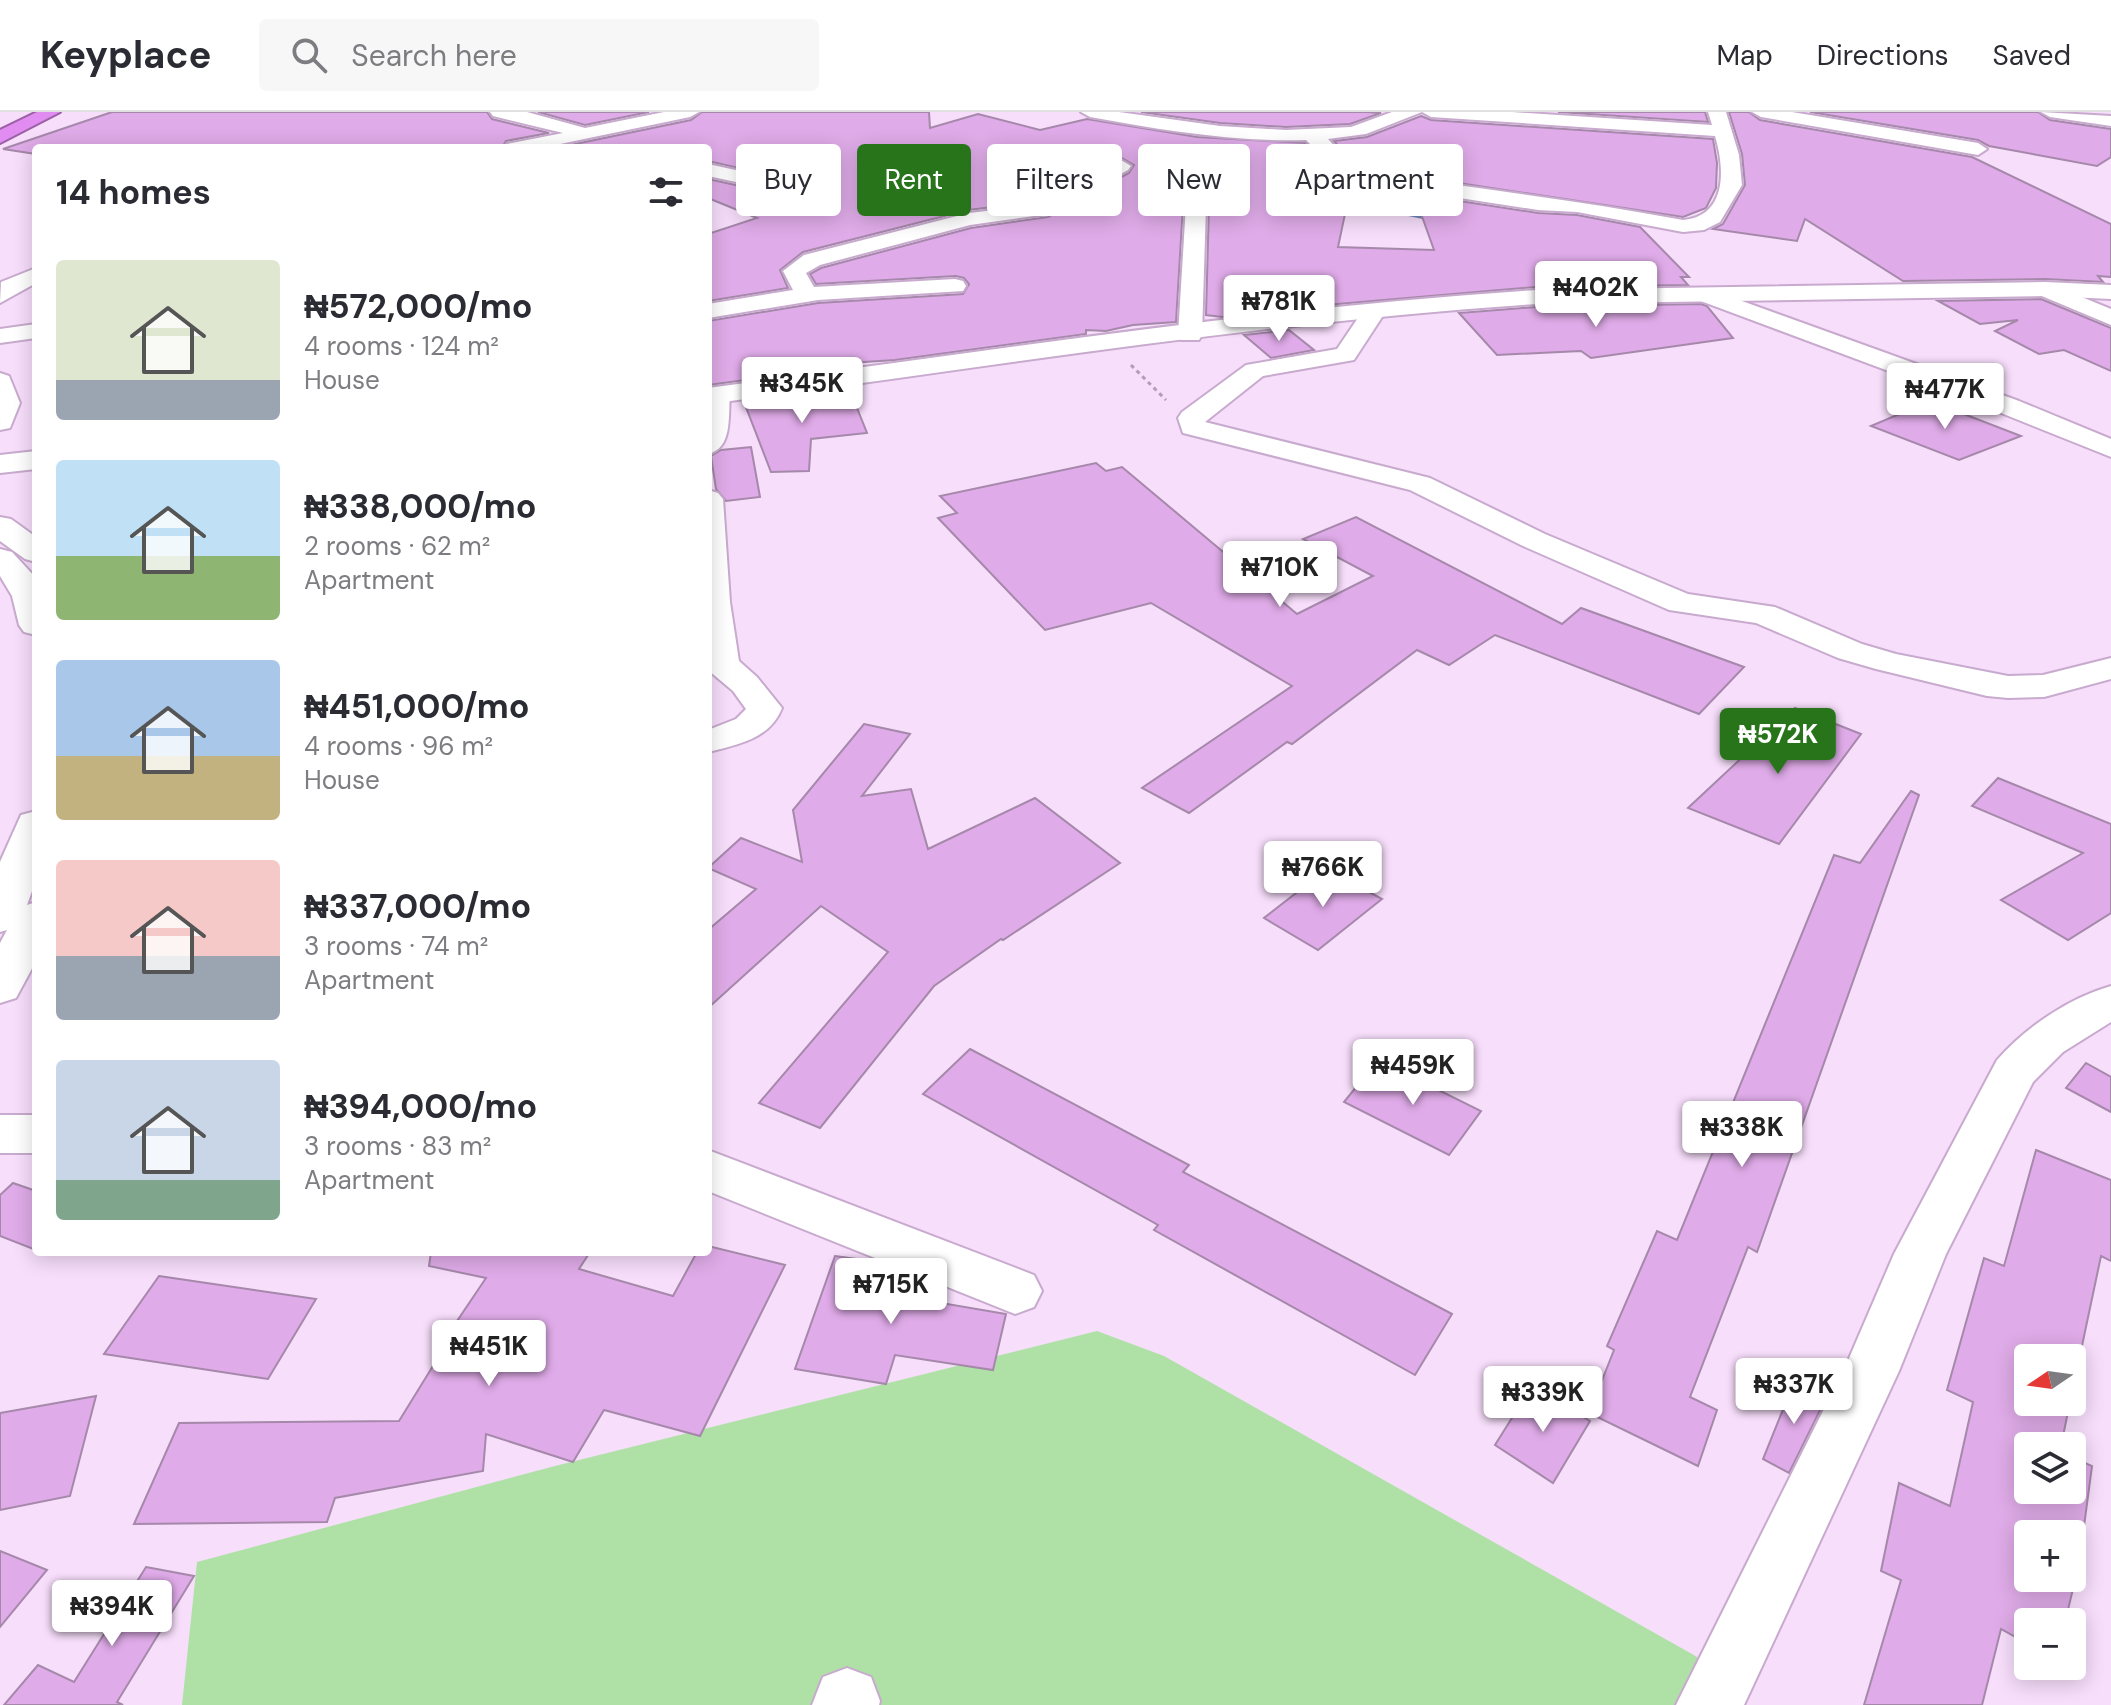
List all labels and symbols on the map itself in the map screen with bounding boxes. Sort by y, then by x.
pin: ₦402K [1540,261,1652,329]
pin: ₦781K [1223,275,1335,343]
pin: ₦345K [746,357,858,425]
pin: ₦477K [1889,363,2001,431]
pin: ₦710K [1224,541,1336,609]
pin: ₦572K [1722,708,1834,776]
pin: ₦766K [1267,841,1379,909]
pin: ₦459K [1357,1039,1469,1107]
pin: ₦338K [1686,1101,1798,1169]
pin: ₦715K [835,1258,947,1326]
pin: ₦451K [433,1320,545,1388]
north arrow [2014,1344,2086,1416]
pin: ₦337K [1738,1358,1850,1426]
pin: ₦339K [1487,1366,1599,1434]
pin: ₦394K [56,1580,168,1648]

